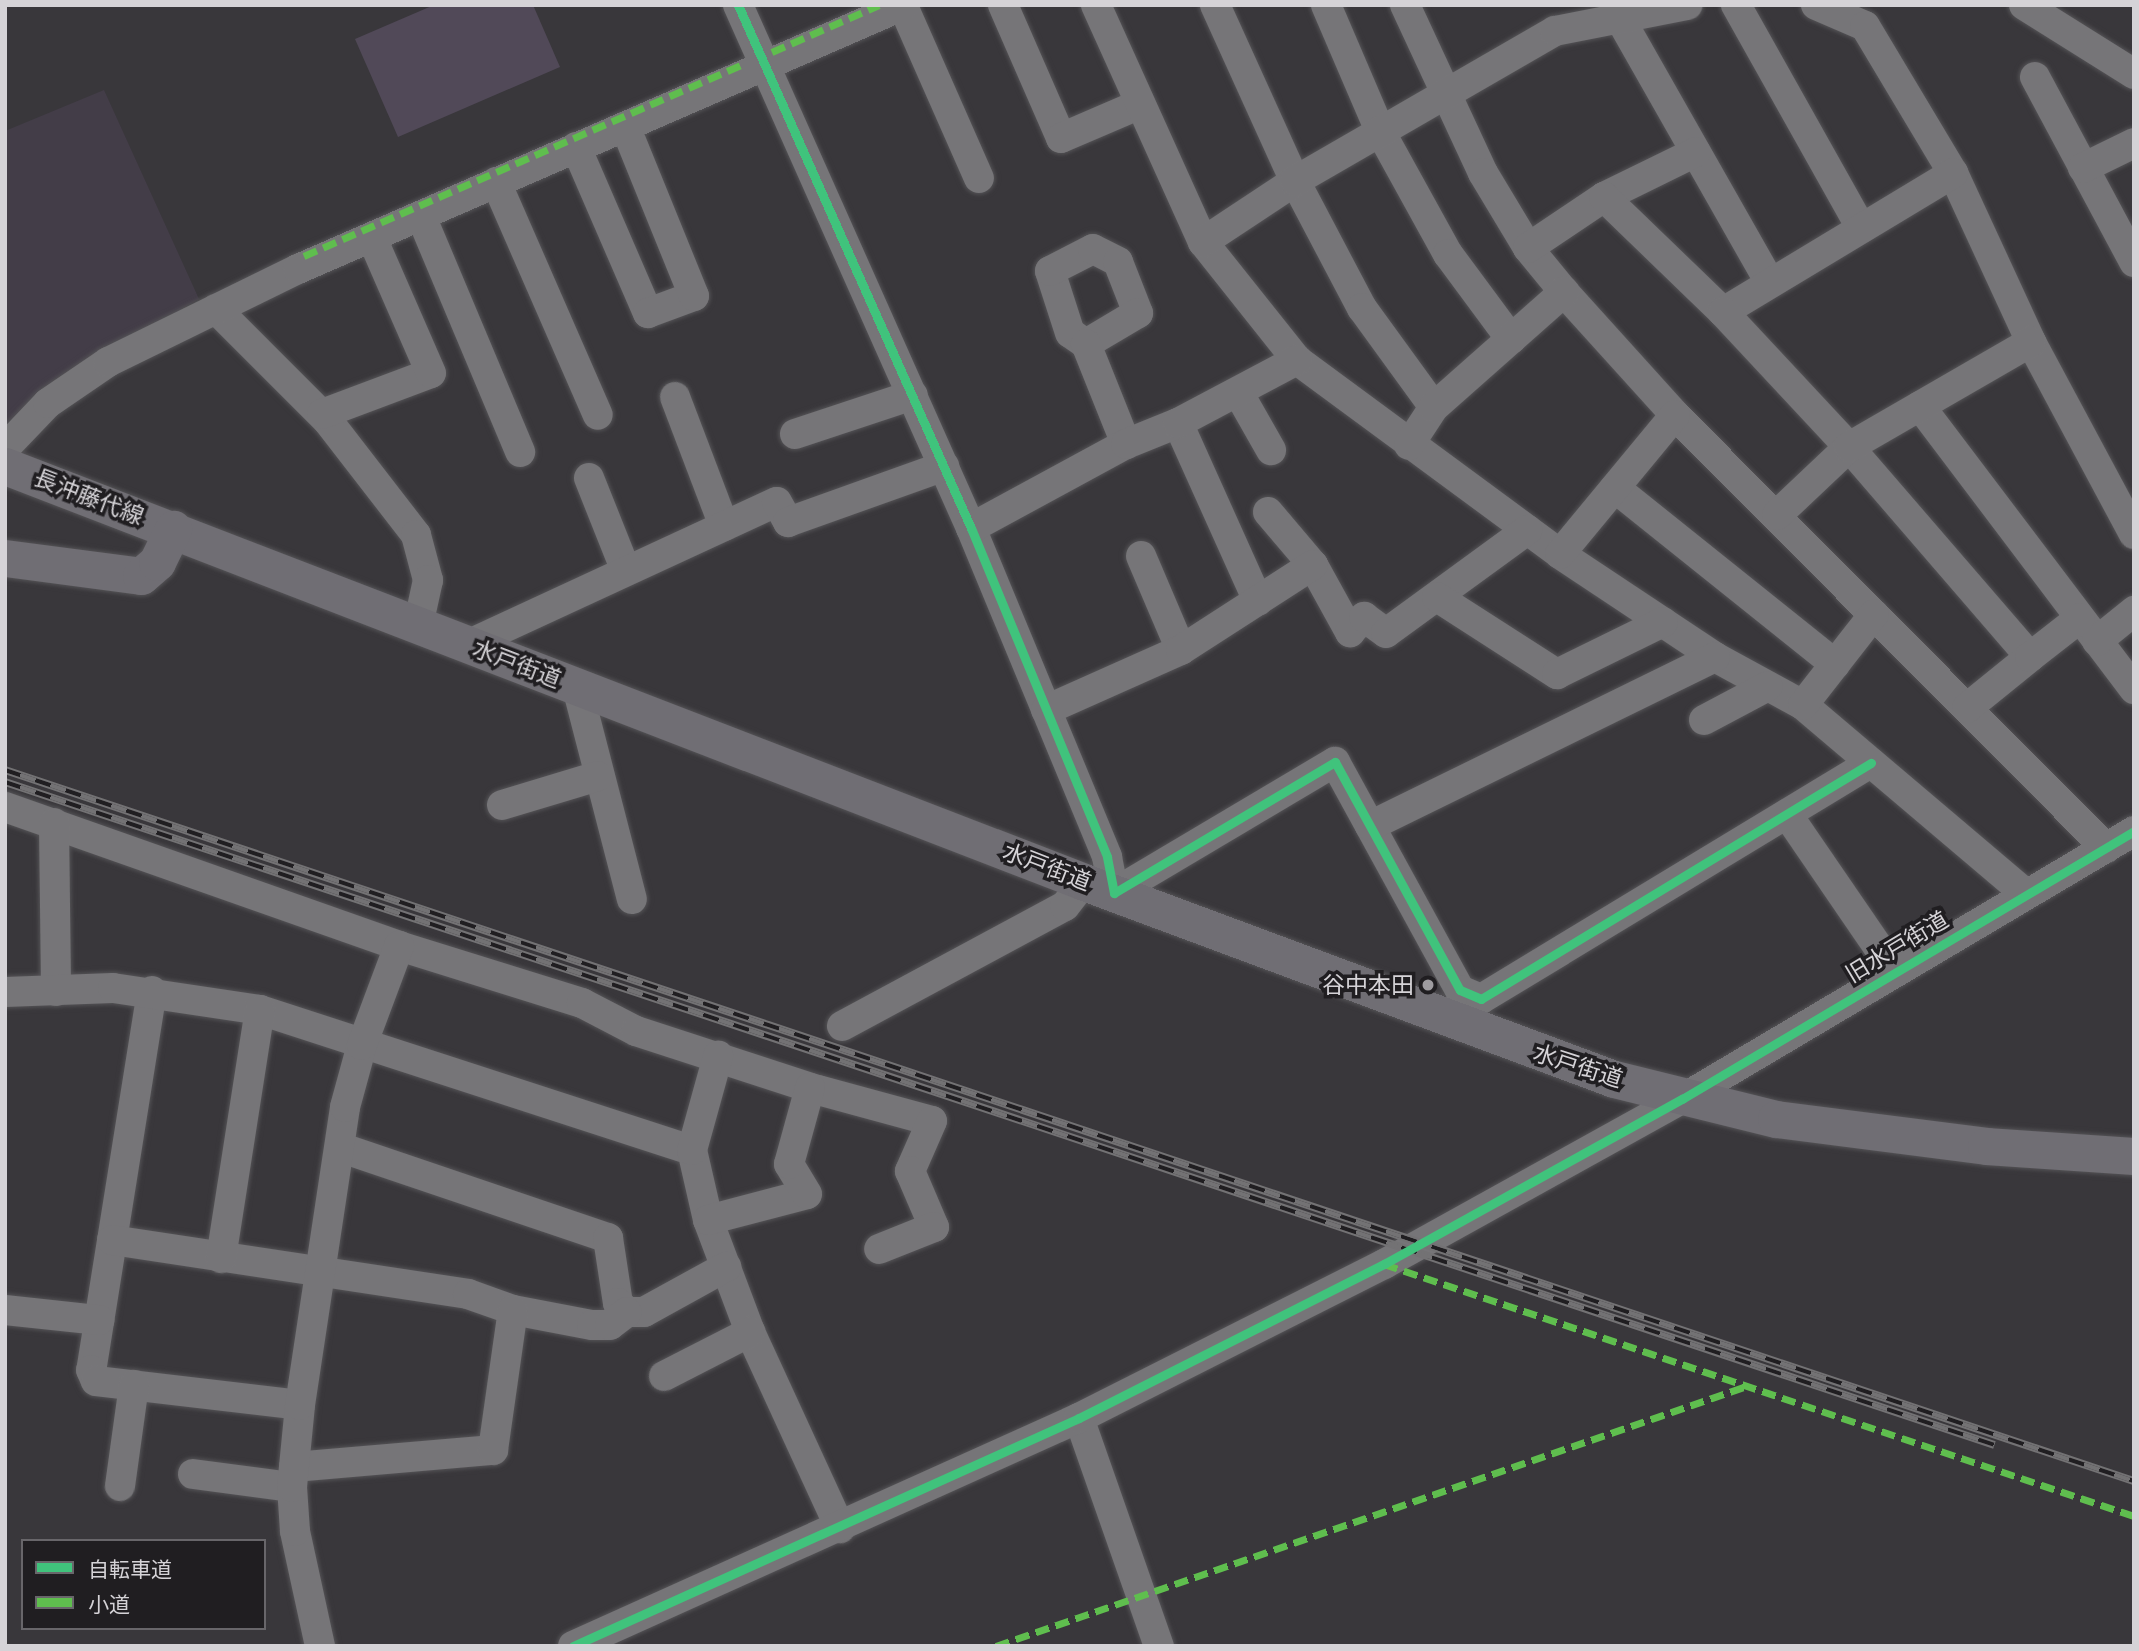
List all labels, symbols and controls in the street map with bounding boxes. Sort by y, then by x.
street label: 長沖藤代線 [30,464,148,530]
street label: 水戸街道 [469,635,565,693]
street label: 水戸街道 [999,838,1095,896]
street label: 旧水戸街道 [1841,906,1953,988]
place label: 谷中本田 [1322,971,1414,999]
marker: 谷中本田 [1420,977,1436,993]
street label: 水戸街道 [1530,1039,1626,1093]
legend [21,1539,266,1630]
text: 自転車道 [88,1558,172,1582]
text: 小道 [88,1593,130,1617]

